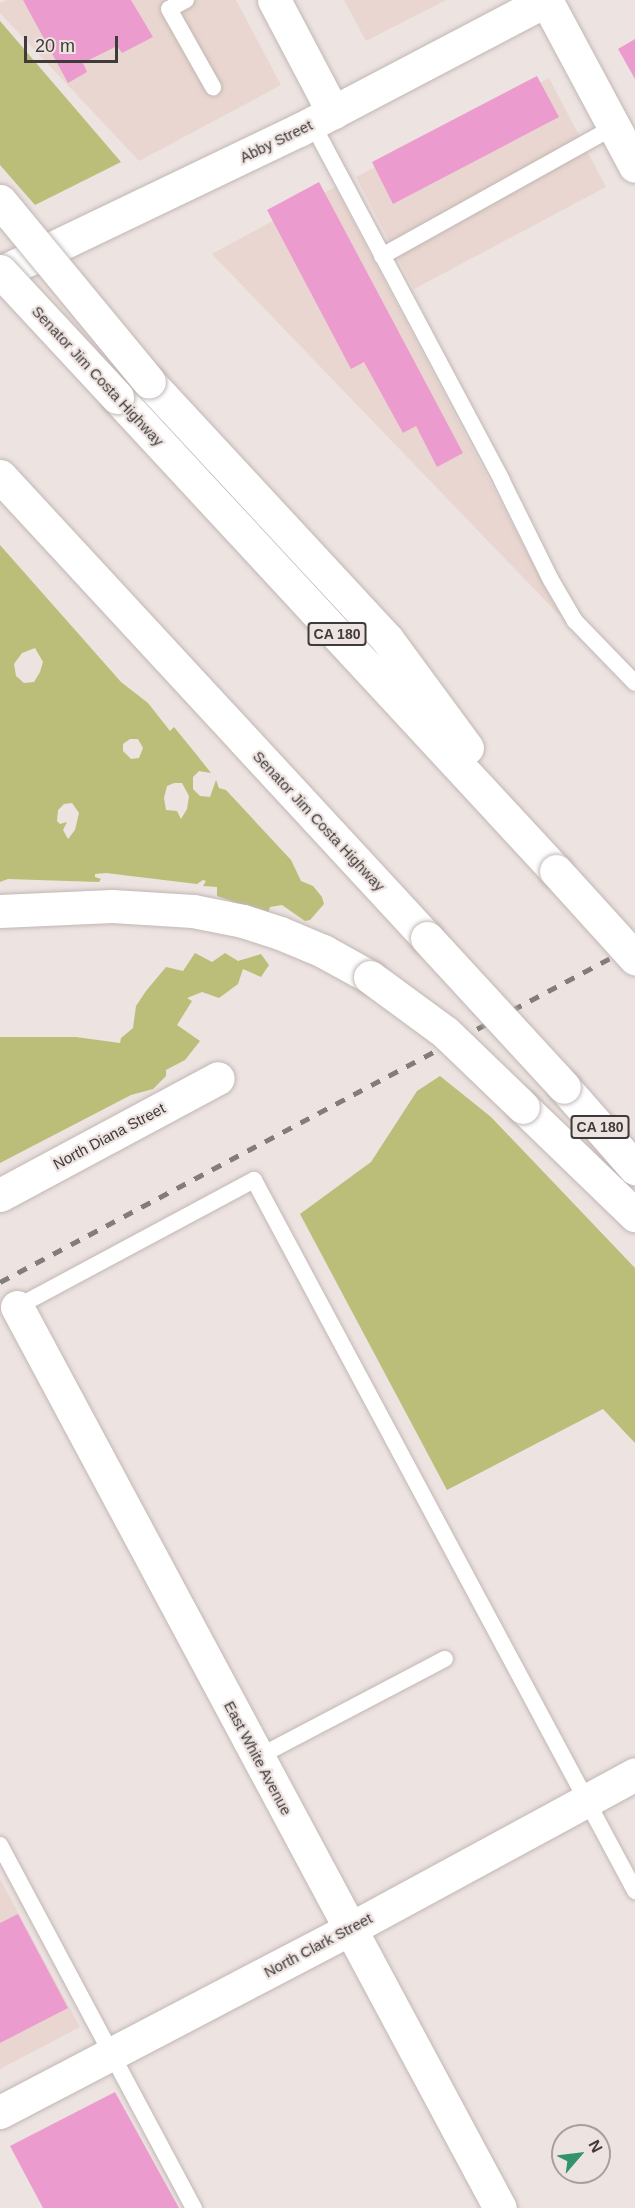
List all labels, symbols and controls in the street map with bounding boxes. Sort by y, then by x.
scale bar [27,24,122,62]
text: 20 m [35,36,75,56]
street label: Abby Street [237,116,315,166]
street label: Senator Jim Costa Highway [28,302,168,450]
road number: CA 180 [307,623,367,645]
street label: Senator Jim Costa Highway [249,747,389,895]
street label: North Diana Street [50,1099,168,1173]
road number: CA 180 [570,1116,630,1138]
street label: East White Avenue [220,1698,296,1818]
street label: North Clark Street [261,1909,375,1981]
north arrow [551,2124,611,2184]
text: N [585,2137,606,2155]

